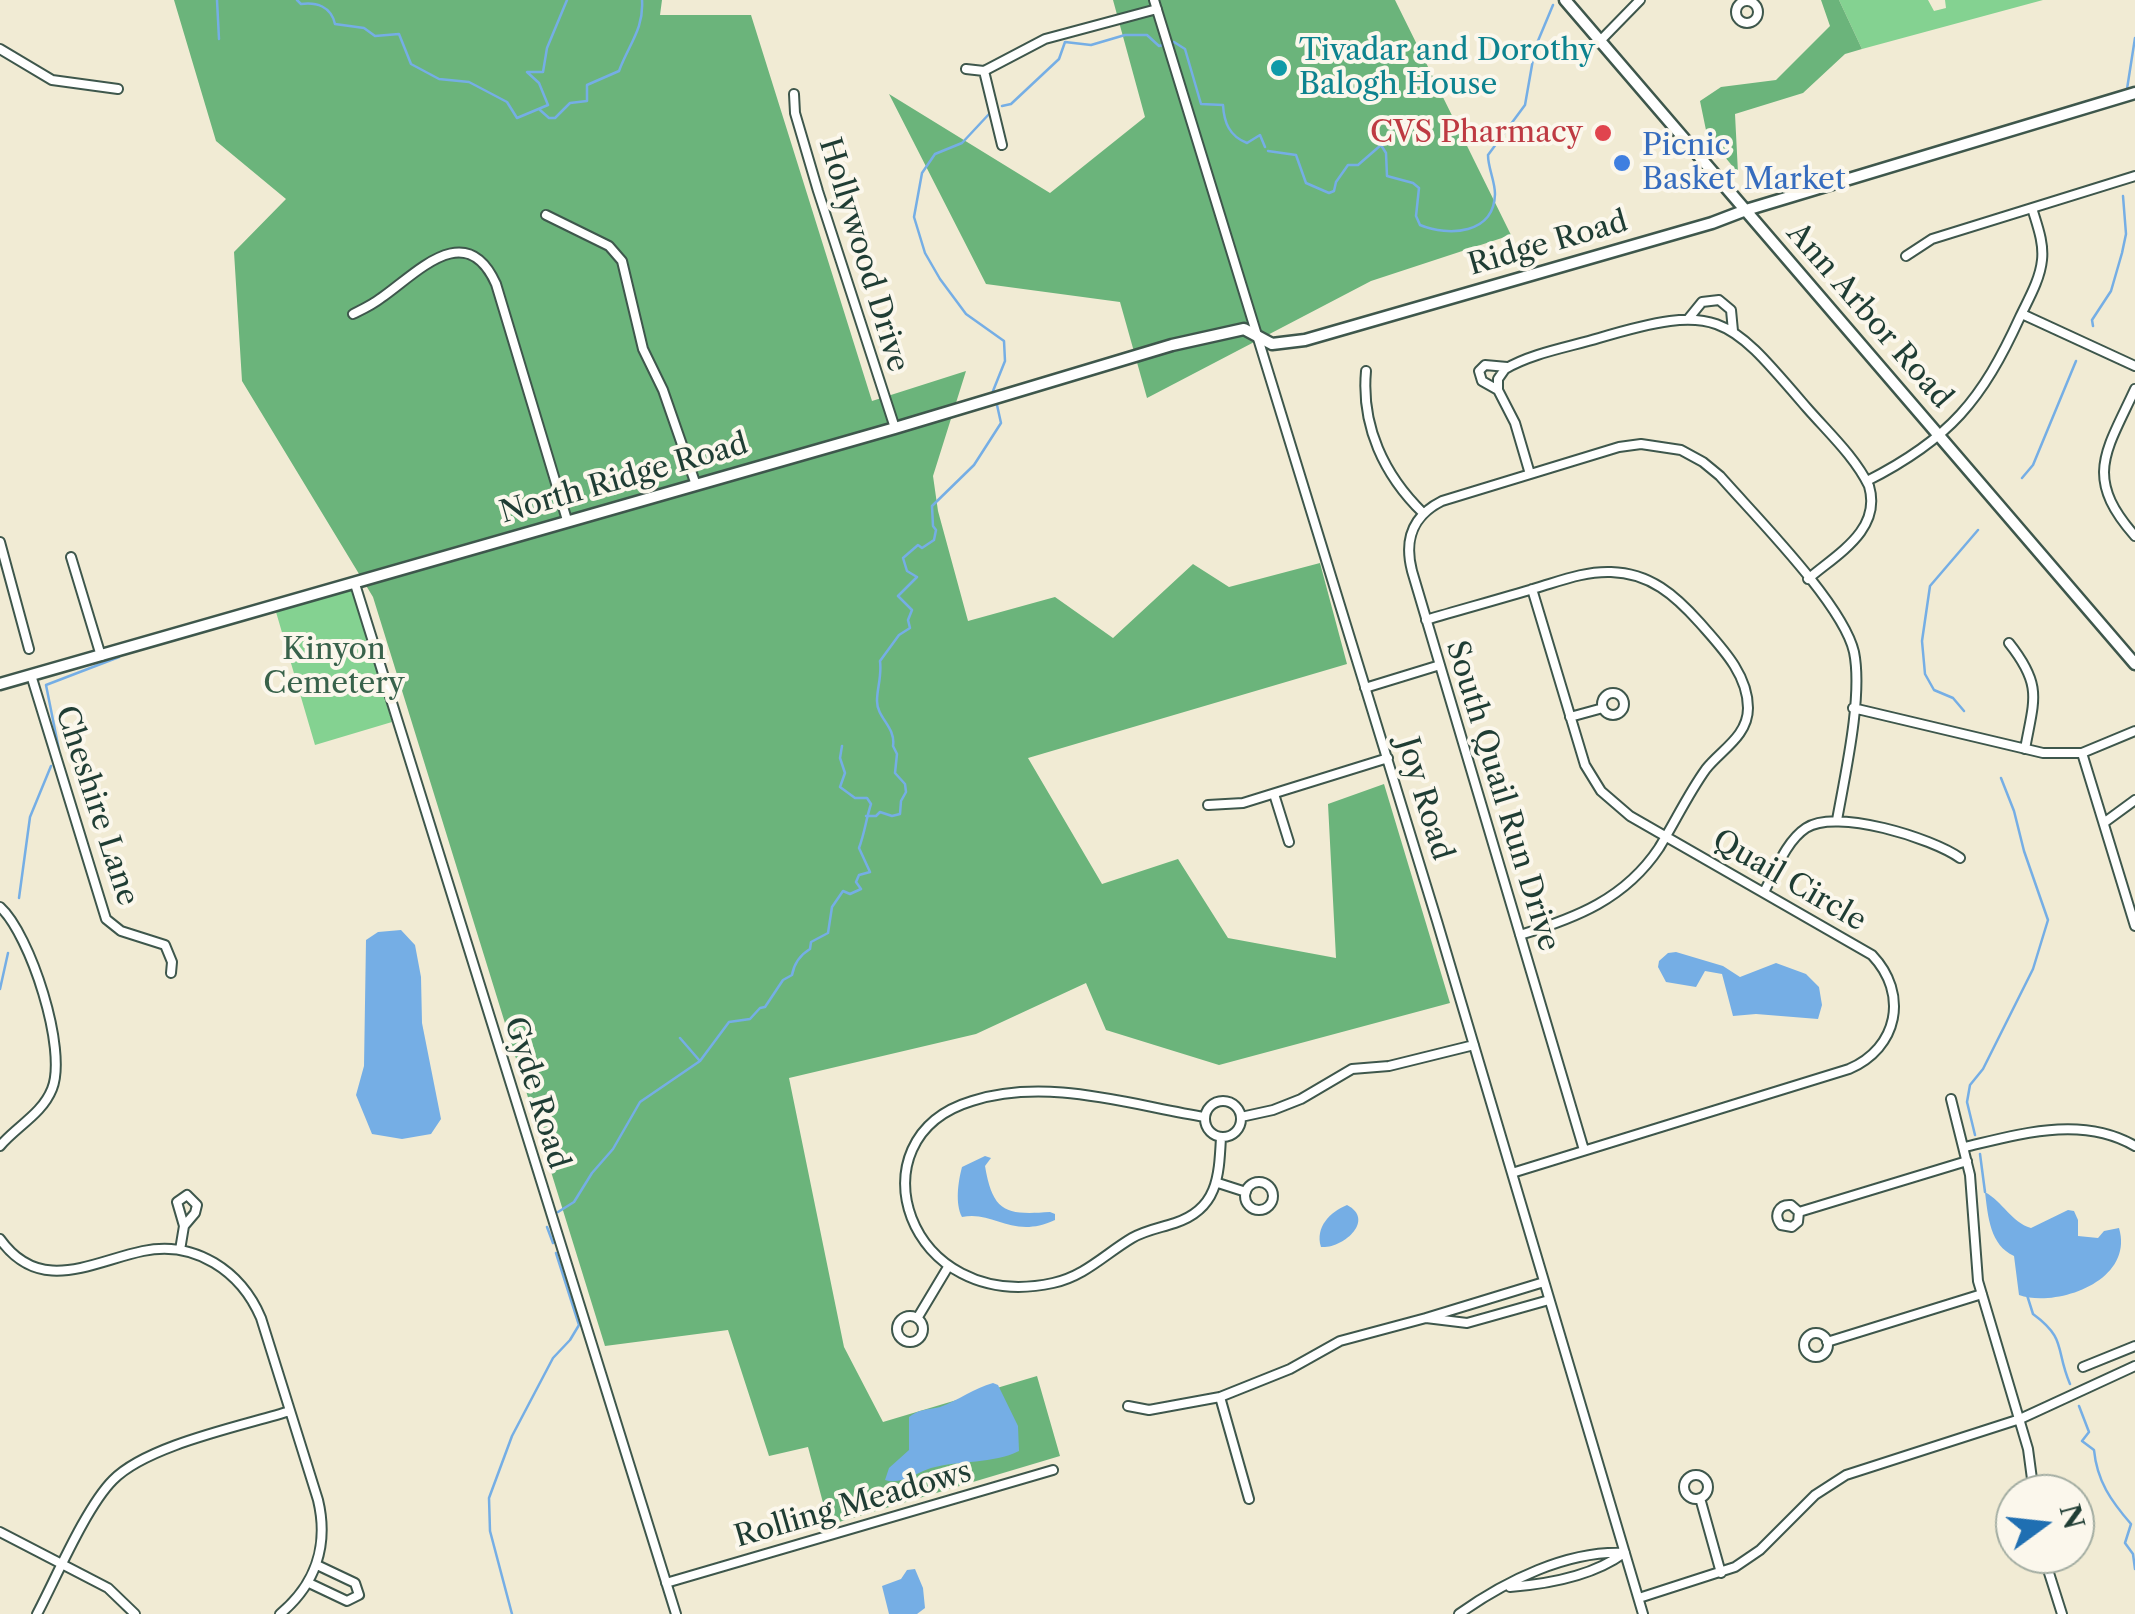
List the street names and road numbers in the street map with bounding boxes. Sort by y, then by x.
street label: Hollywood Drive [810,134,916,376]
street label: Ridge Road [1464,204,1632,284]
street label: Ann Arbor Road [1779,216,1959,416]
street label: North Ridge Road [496,426,752,532]
street label: South Quail Run Drive [1438,636,1566,956]
street label: Cheshire Lane [47,702,145,910]
street label: Joy Road [1388,733,1460,865]
street label: Quail Circle [1706,823,1872,939]
street label: Gyde Road [496,1013,576,1173]
street label: Rolling Meadows [730,1454,976,1556]

